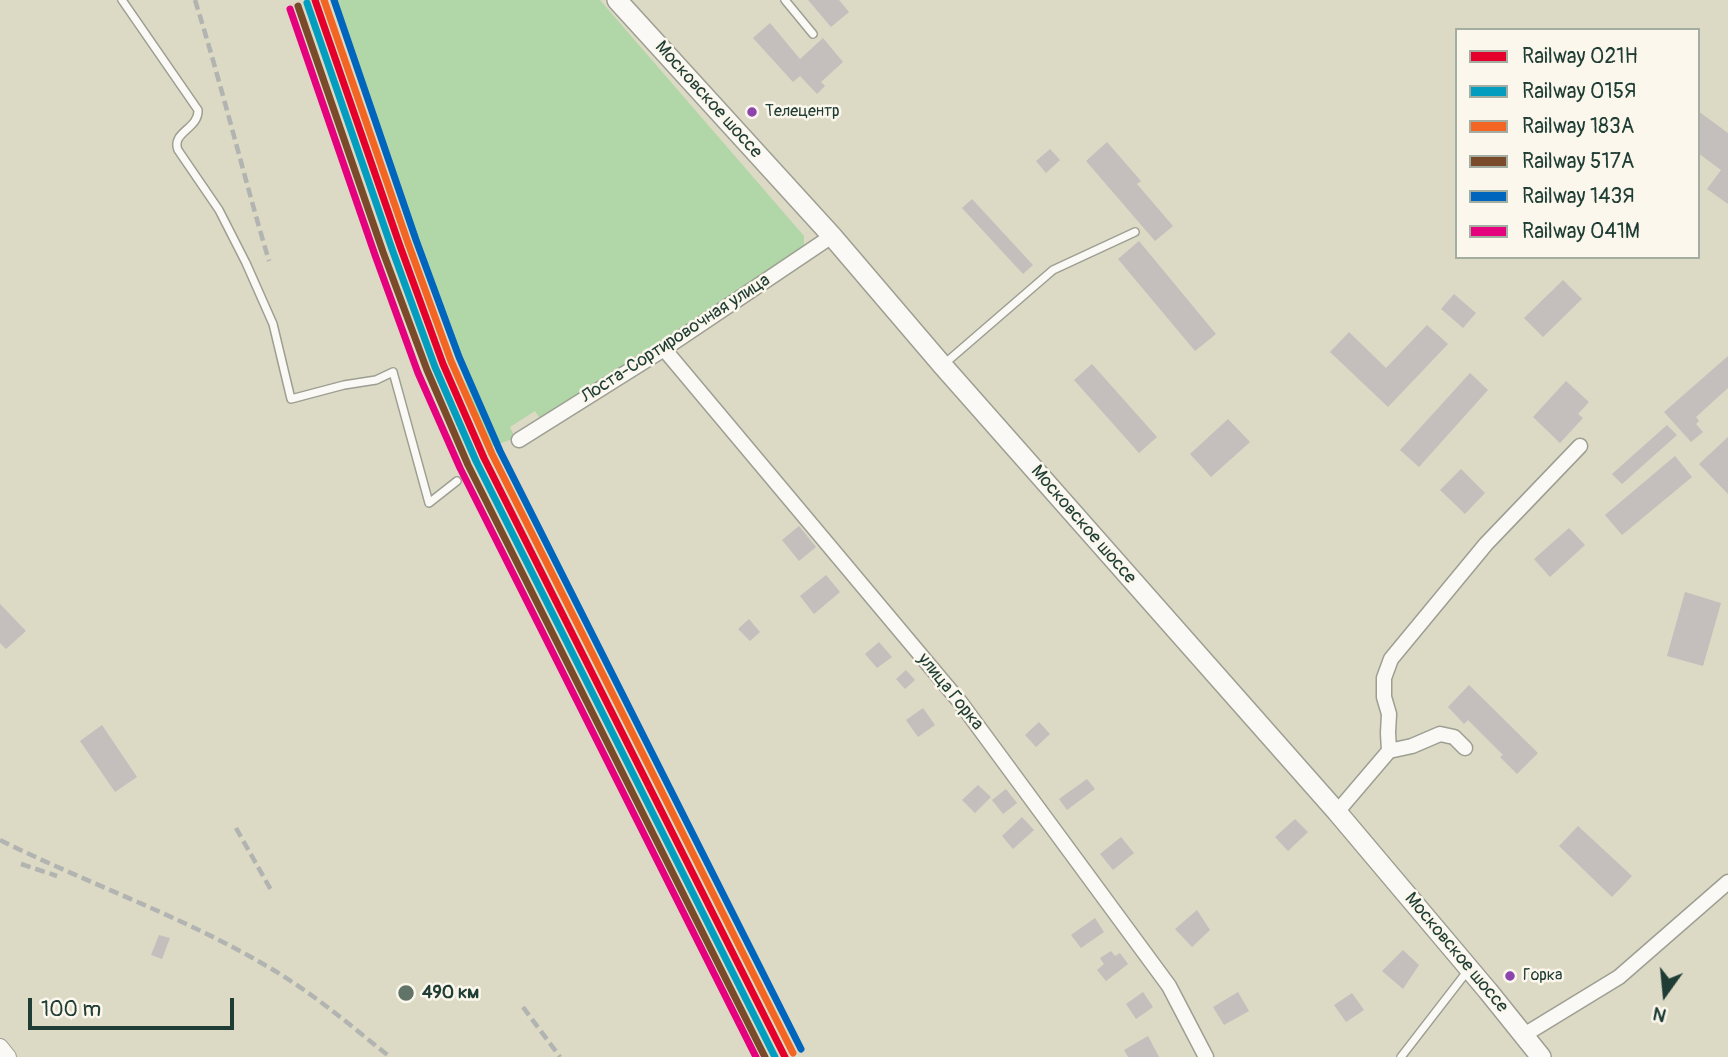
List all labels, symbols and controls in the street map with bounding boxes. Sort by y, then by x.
legend [1455,28,1700,259]
street label: Московское шоссе [650,37,766,163]
text: Railway 021Н [1522,43,1638,70]
text: Railway 015Я [1522,78,1636,105]
place label: Телецентр [765,102,840,122]
marker: Телецентр [745,105,759,119]
text: Railway 183А [1522,113,1634,140]
text: Railway 517А [1522,148,1634,175]
text: Railway 143Я [1522,183,1634,210]
text: Railway 041М [1522,218,1640,245]
street label: Лоста-Сортировочная улица [577,270,775,408]
street label: Московское шоссе [1026,461,1140,589]
street label: улица Горка [912,649,988,735]
street label: Московское шоссе [1400,889,1512,1017]
north arrow [1630,959,1700,1029]
place label: Горка [1523,966,1563,986]
marker: Горка [1503,969,1517,983]
place label: 490 км [422,982,479,1004]
marker: 490 км [396,983,416,1003]
scale bar [32,984,238,1028]
text: 100 m [41,996,101,1023]
text: N [1650,1001,1669,1028]

